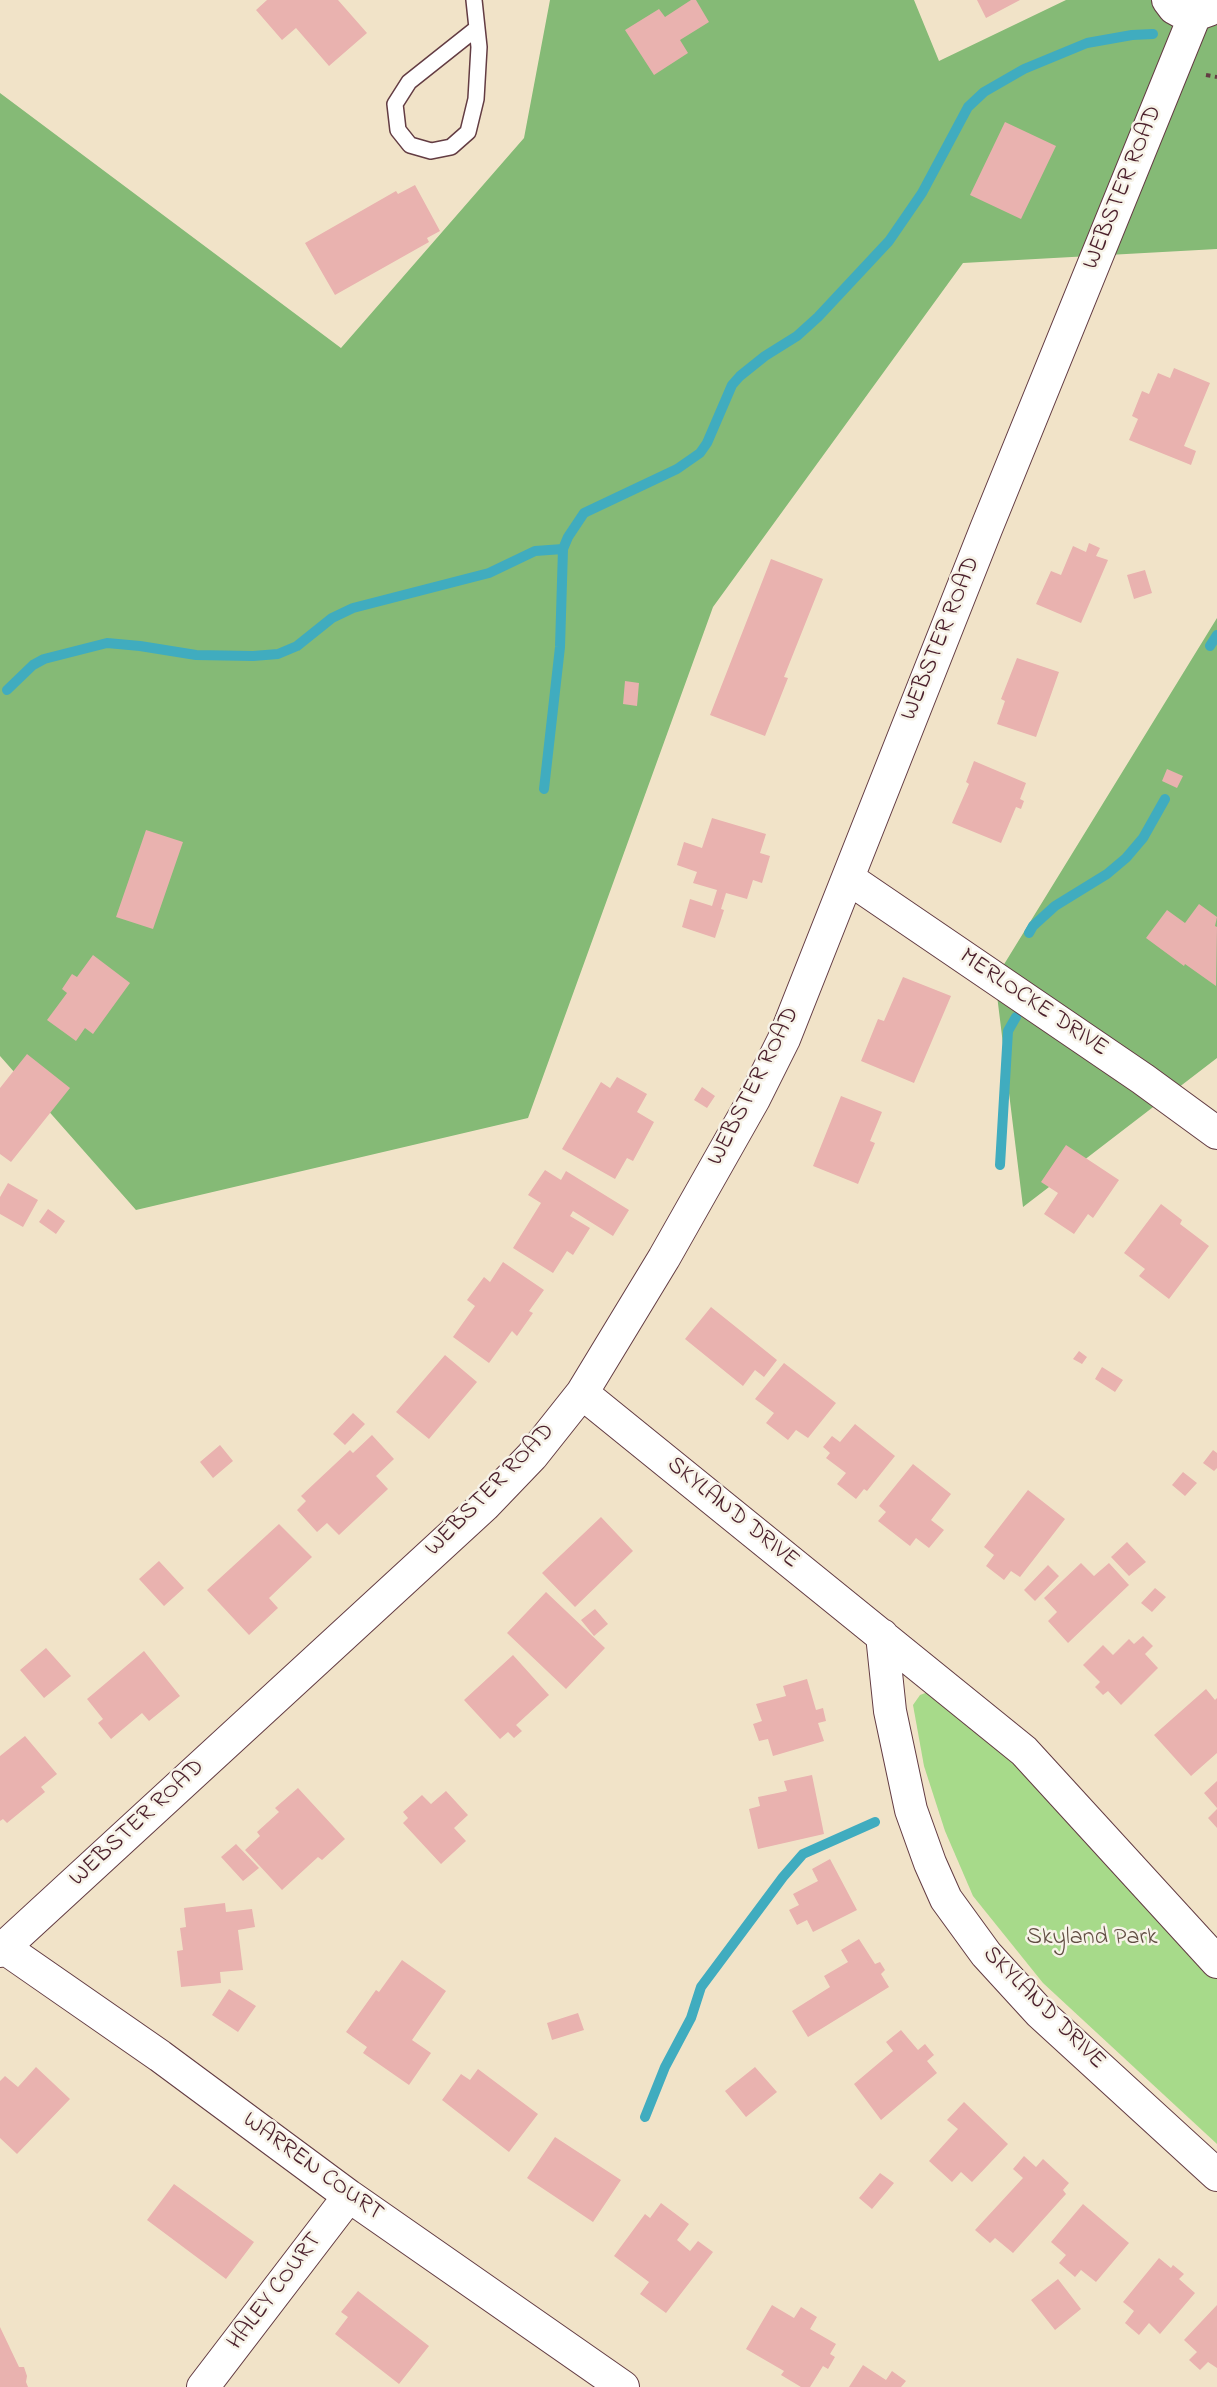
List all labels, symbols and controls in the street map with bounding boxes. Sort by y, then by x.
street label: WEBSTER ROAD [1078,102,1170,274]
street label: WEBSTER ROAD [896,553,988,725]
street label: MERLOCKE DRIVE [953,944,1113,1064]
street label: WEBSTER ROAD [703,1003,807,1171]
street label: WEBSTER ROAD [420,1418,562,1564]
street label: SKYLAND DRIVE [660,1452,804,1576]
street label: WEBSTER ROAD [65,1754,211,1894]
park label: Skyland Park [1027,1925,1157,1953]
street label: SKYLAND DRIVE [975,1941,1111,2077]
street label: WARREN COURT [236,2107,388,2229]
street label: HALEY COURT [222,2228,330,2356]

